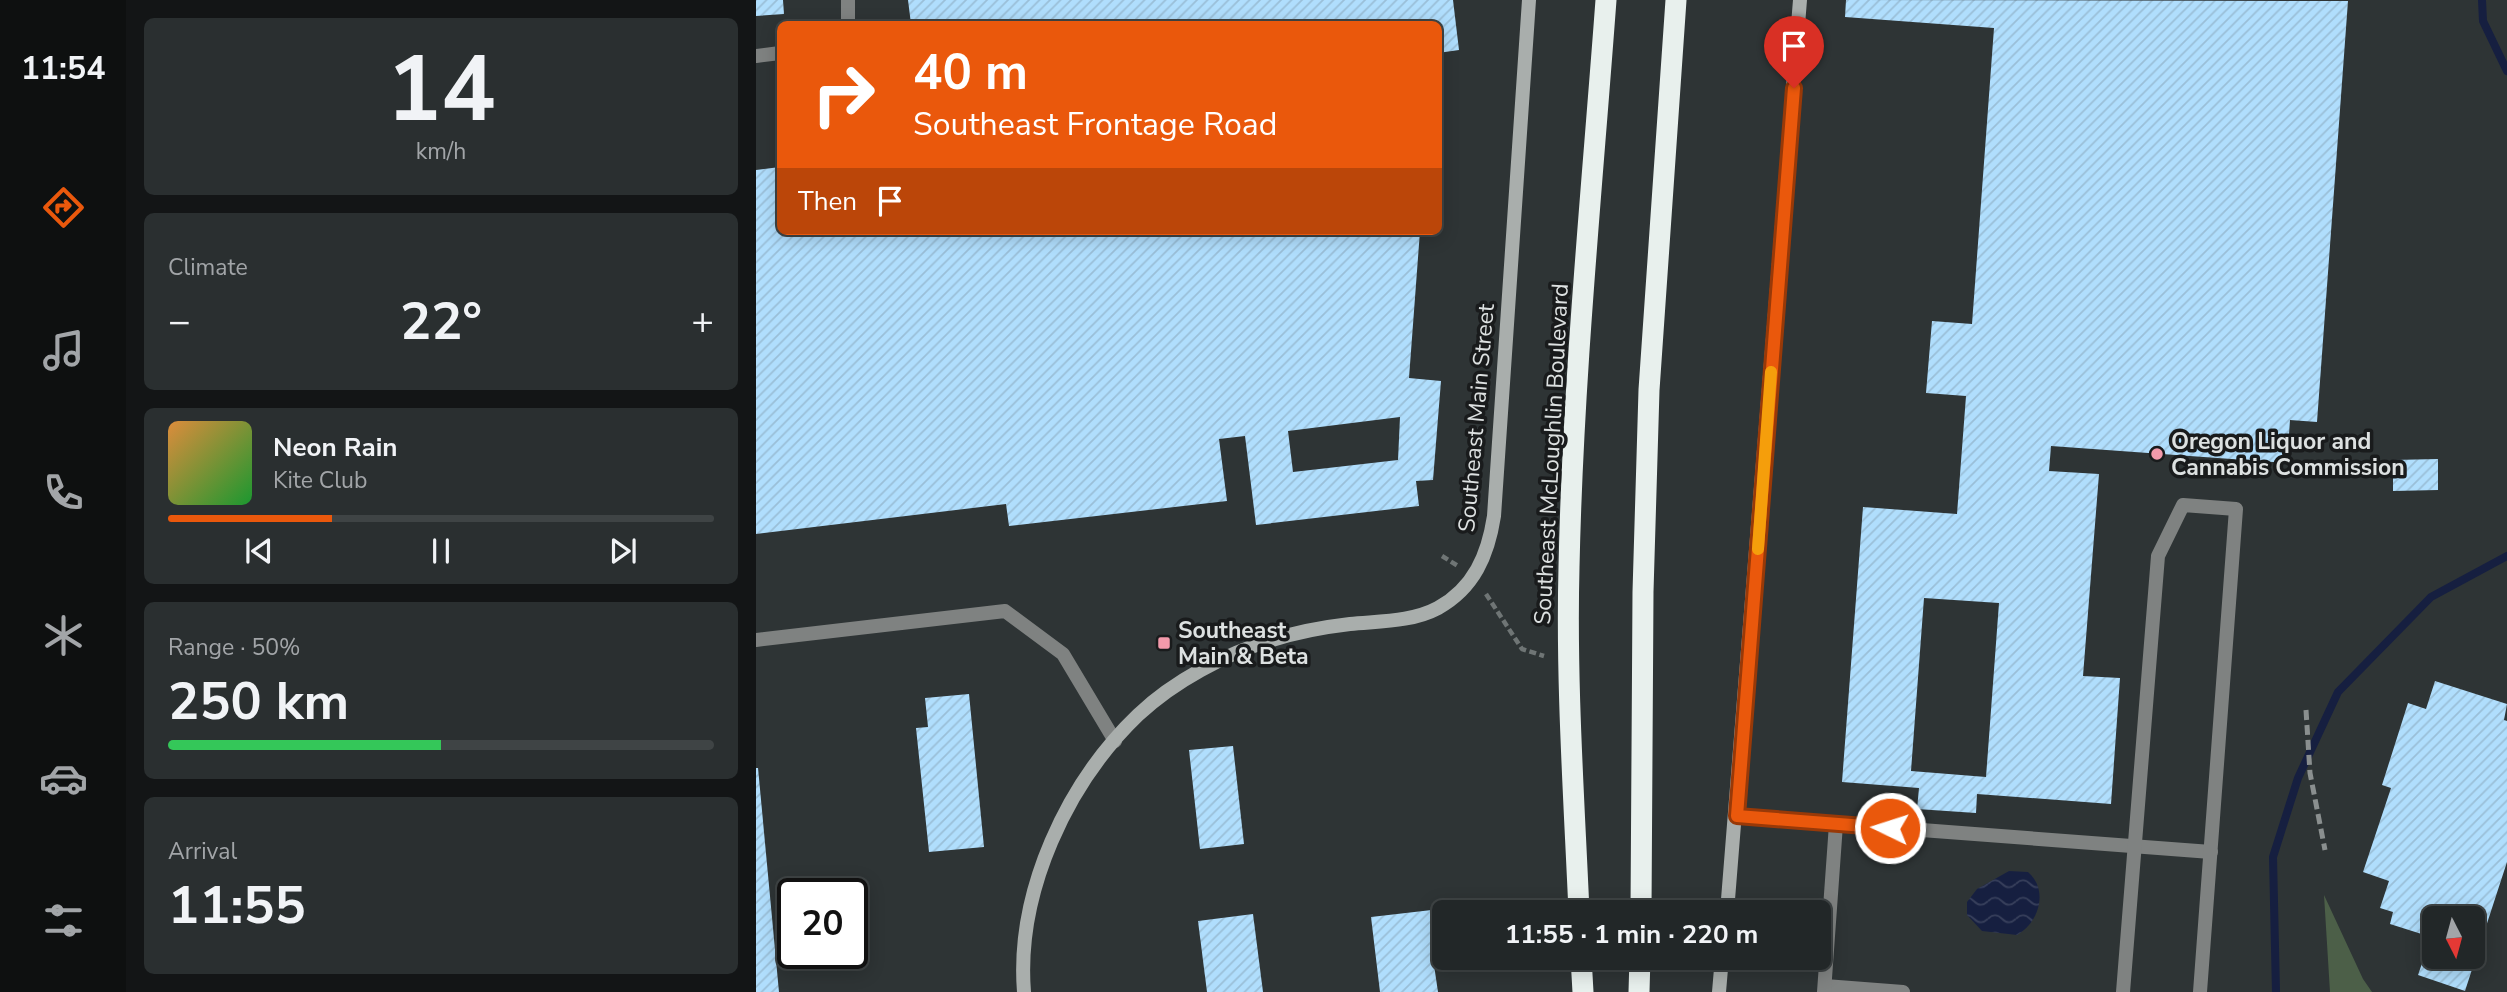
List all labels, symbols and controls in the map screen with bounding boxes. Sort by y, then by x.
pin [1764,16,1824,88]
icon: arrive [1775,27,1813,65]
text: 14 [386,28,496,152]
text: 40 m [913,39,1028,106]
text: 11:54 [21,47,105,90]
icon: right [798,49,889,140]
text: Southeast Frontage Road [913,103,1278,146]
text: km/h [416,136,466,167]
icon: arrive [871,182,909,220]
icon: directions [39,183,88,232]
text: Then [798,184,857,219]
text: Climate [168,252,248,283]
street label: Southeast McLoughlin Boulevard [1527,283,1576,625]
text: 22° [400,286,482,357]
text: − [168,296,191,347]
text: + [691,296,714,347]
street label: Southeast Main Street [1451,302,1502,534]
icon: music [39,326,88,375]
place label: Oregon Liquor and Cannabis Commission [2171,426,2405,483]
text: Neon Rain [273,430,398,465]
marker: Oregon Liquor and Cannabis Commission [2149,446,2165,462]
text: Kite Club [273,465,367,496]
icon: phone [39,468,88,517]
icon: previous [240,532,278,570]
icon: pause [422,532,460,570]
icon: next [604,532,642,570]
icon: climate [39,611,88,660]
place label: Southeast Main & Beta [1178,615,1309,672]
text: Range · 50% [168,632,300,663]
marker: Southeast Main & Beta [1156,635,1172,651]
text: 250 km [168,666,349,737]
icon: car [39,754,88,803]
position arrow [1853,791,1927,865]
text: Arrival [168,836,237,867]
text: 11:55 [168,870,306,941]
speed limit sign: 20 [777,878,868,969]
icon: filters [39,896,88,945]
north arrow [2422,906,2485,970]
map controls [2422,906,2485,969]
text: 11:55 · 1 min · 220 m [1505,917,1758,952]

